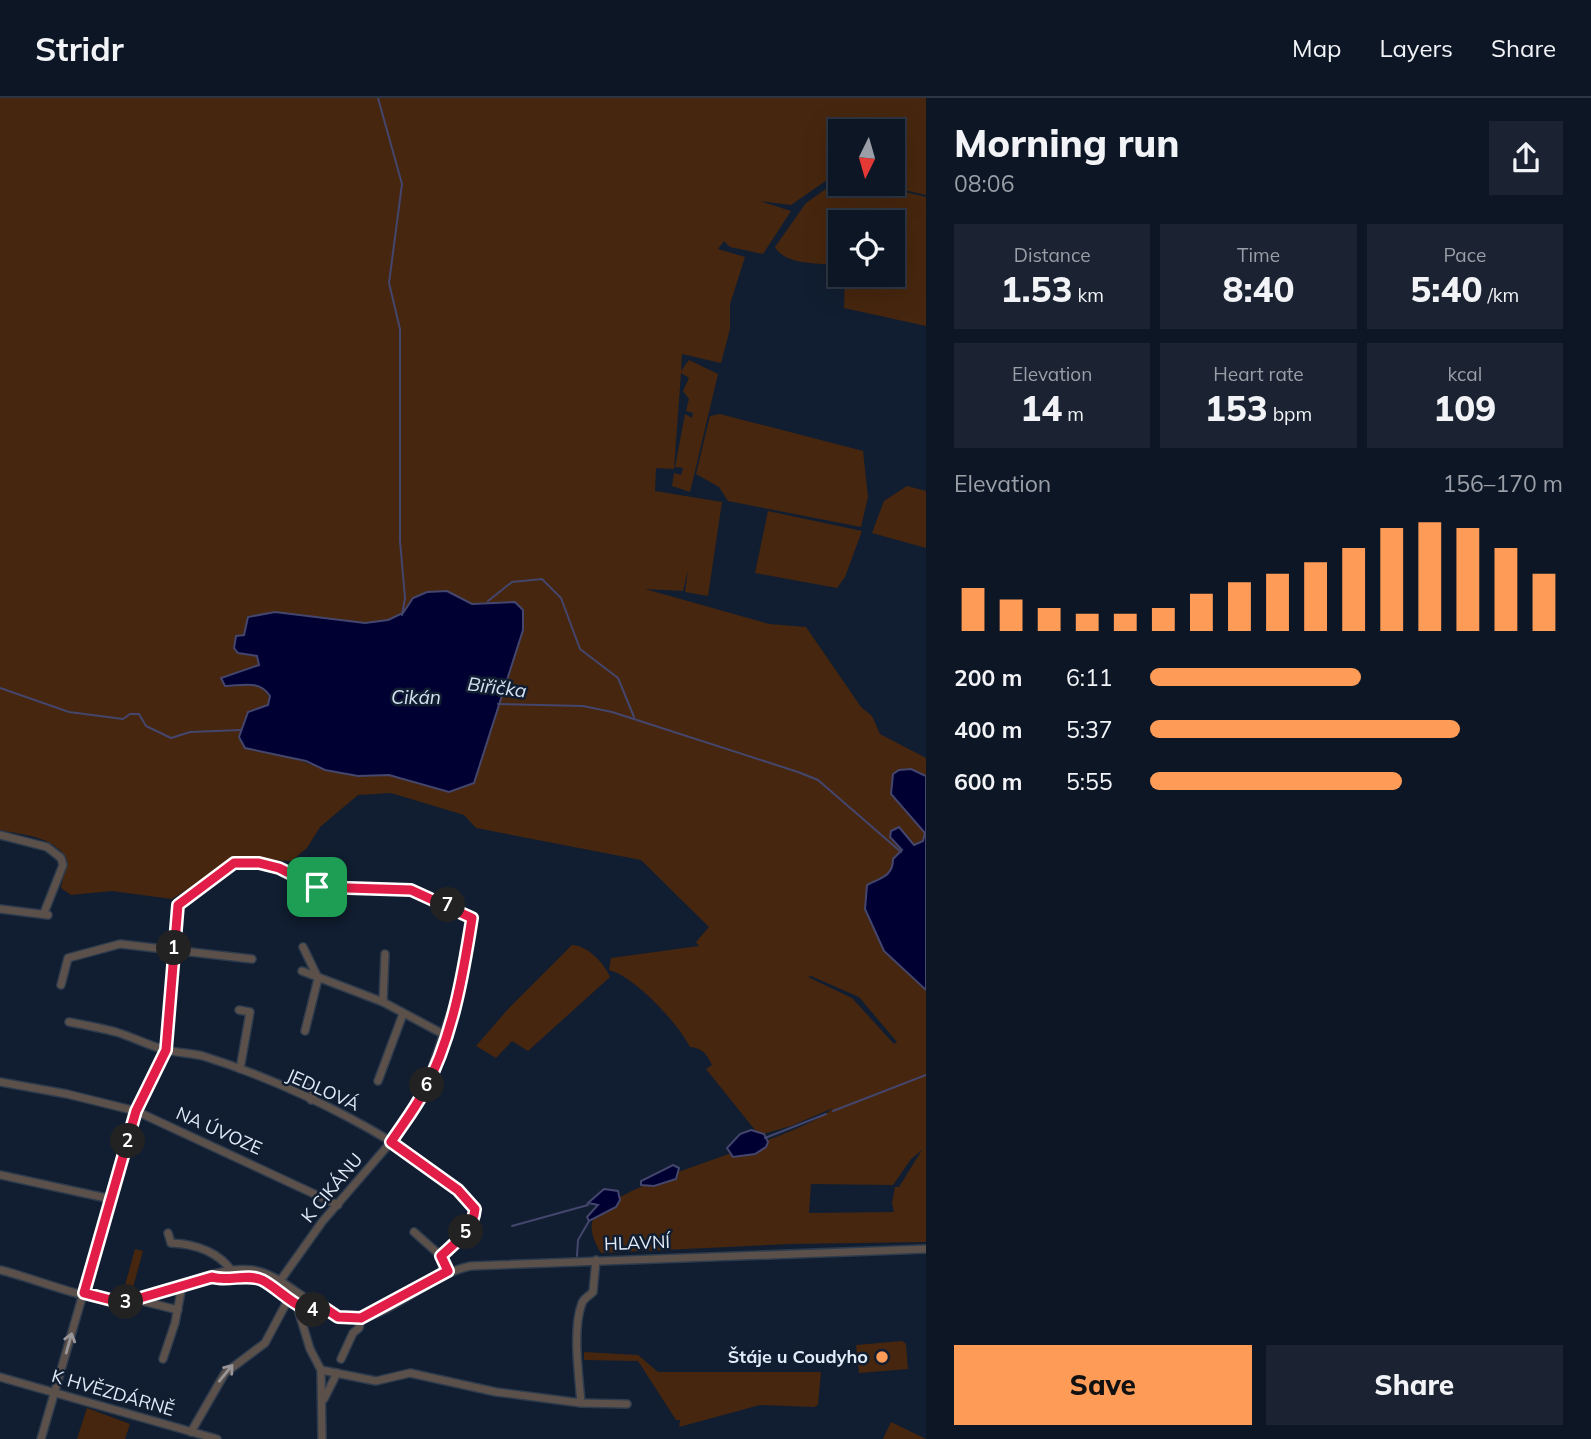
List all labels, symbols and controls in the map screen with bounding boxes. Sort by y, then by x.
text: Stridr [35,28,124,69]
text: Map [1292,33,1341,63]
text: Layers [1379,33,1453,63]
text: Share [1491,33,1556,63]
north arrow [828,119,905,196]
map controls [828,119,905,287]
text: Morning run [954,119,1180,167]
button: share [1489,121,1563,195]
text: 08:06 [954,169,1014,198]
button: locate [828,210,905,287]
text: Distance [1014,243,1091,267]
text: Time [1237,243,1280,267]
text: Pace [1443,243,1486,267]
text: 1.53 [1000,267,1073,311]
text: 8:40 [1222,267,1295,311]
text: 5:40 [1410,267,1482,311]
text: km [1073,283,1104,307]
text: /km [1482,283,1519,307]
text: Elevation [1012,362,1092,386]
text: Heart rate [1213,362,1304,386]
text: kcal [1447,362,1482,386]
text: 14 [1020,386,1062,430]
text: 153 [1205,386,1268,430]
text: 109 [1433,386,1496,430]
text: m [1062,402,1084,426]
text: bpm [1268,402,1312,426]
text: Elevation [954,469,1051,498]
text: 156–170 m [1442,469,1563,498]
text: 200 m [954,663,1022,692]
text: 6:11 [1066,663,1113,692]
water label: Biřička [466,671,528,703]
water label: Cikán [391,685,441,709]
text: 400 m [954,715,1022,744]
text: 5:37 [1066,715,1113,744]
text: 600 m [954,767,1022,796]
text: 5:55 [1066,767,1113,796]
pin [287,857,347,917]
icon: arrive [298,868,336,906]
pin: 7 [430,888,466,922]
text: 7 [442,892,453,916]
pin: 1 [156,930,192,966]
text: 1 [168,935,179,959]
street label: JEDLOVÁ [283,1063,363,1116]
pin: 6 [410,1068,444,1102]
text: 6 [421,1072,432,1096]
street label: NA ÚVOZE [173,1101,266,1160]
pin: 2 [110,1124,146,1158]
text: 2 [122,1128,133,1152]
street label: K CIKÁNU [296,1148,367,1227]
pin: 5 [448,1214,484,1250]
text: 5 [460,1219,471,1243]
street label: HLAVNÍ [604,1230,672,1255]
pin: 3 [108,1284,144,1320]
text: 3 [120,1289,131,1313]
pin: 4 [296,1292,330,1328]
text: 4 [307,1297,318,1321]
one-way arrow [64,1332,77,1354]
place label: Štáje u Coudyho [728,1345,868,1368]
button: Save [954,1345,1252,1425]
button: Share [1266,1345,1563,1425]
marker: Štáje u Coudyho [874,1349,890,1365]
street label: K HVĚZDÁRNĚ [49,1364,177,1421]
one-way arrow [219,1365,234,1383]

